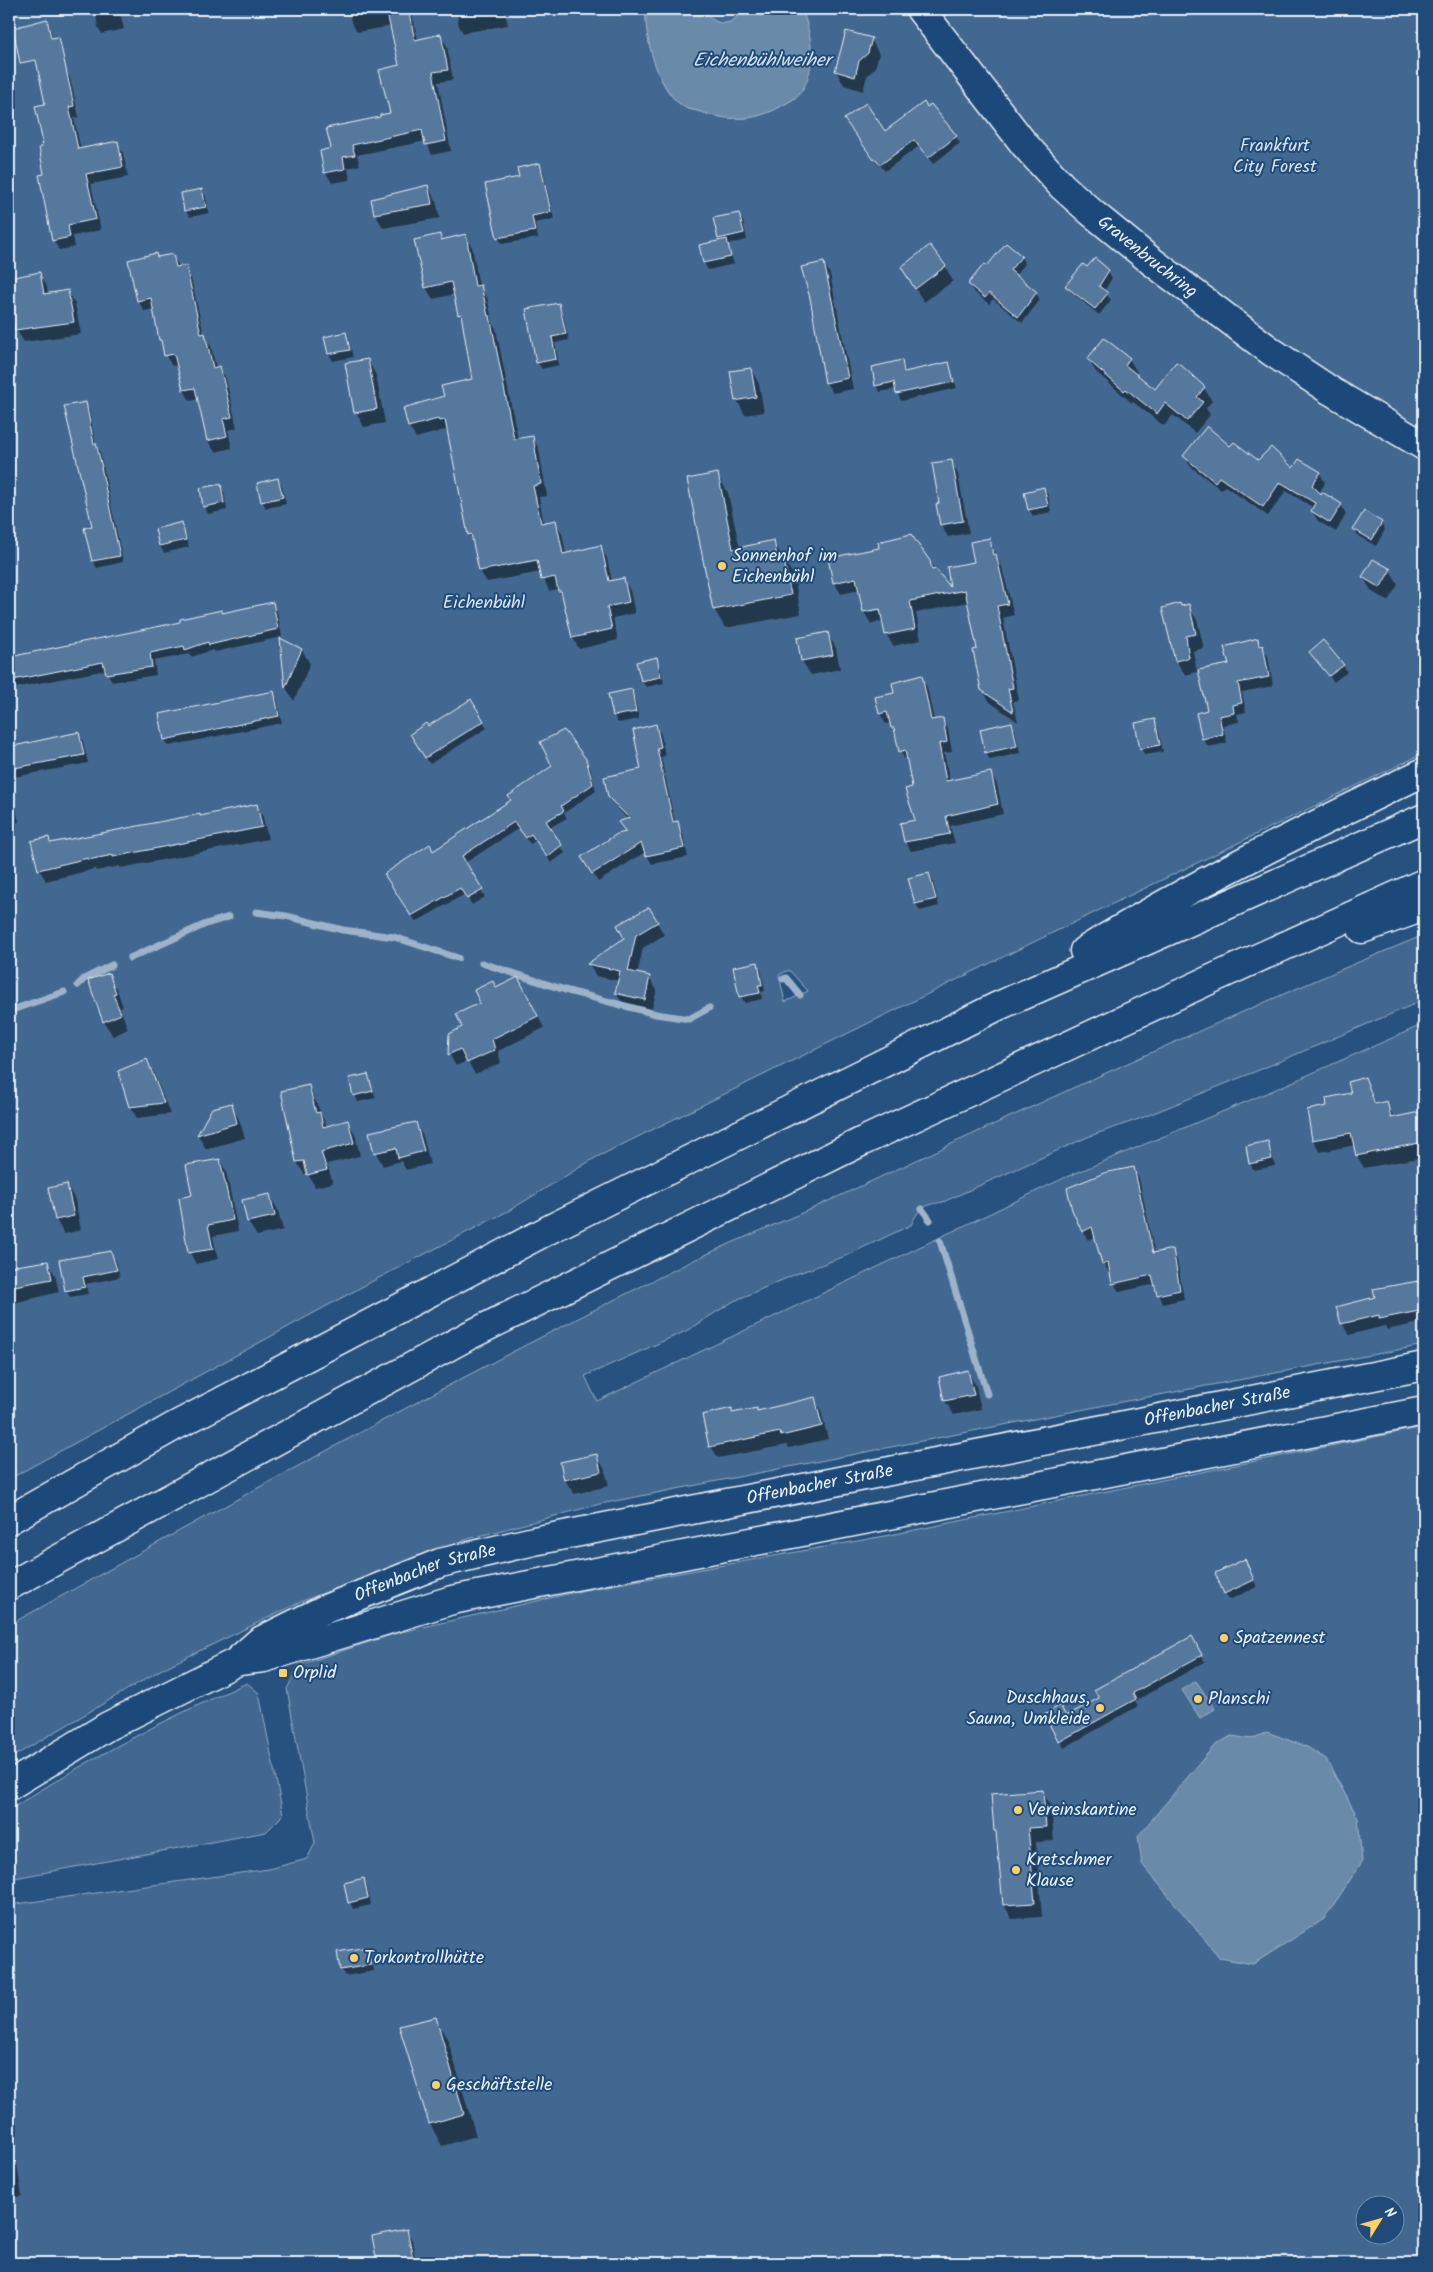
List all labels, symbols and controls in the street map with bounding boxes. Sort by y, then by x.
water label: Eichenbühlweiher [693,46,835,76]
park label: Frankfurt City Forest [1233,132,1318,182]
street label: Gravenbruchring [1091,208,1204,306]
place label: Sonnenhof im Eichenbühl [732,542,837,592]
marker: Sonnenhof im Eichenbühl [716,560,728,572]
park label: Eichenbühl [443,589,526,618]
street label: Offenbacher Straße [1142,1378,1293,1435]
street label: Offenbacher Straße [744,1456,896,1513]
street label: Offenbacher Straße [350,1536,499,1611]
place label: Spatzennest [1234,1624,1327,1653]
marker: Spatzennest [1218,1632,1230,1644]
place label: Orplid [293,1659,337,1688]
marker: Orplid [277,1667,289,1679]
place label: Duschhaus, Sauna, Umkleide [967,1684,1090,1734]
place label: Planschi [1208,1685,1271,1714]
marker: Planschi [1192,1693,1204,1705]
marker: Duschhaus, Sauna, Umkleide [1094,1702,1106,1714]
place label: Vereinskantine [1028,1796,1137,1825]
marker: Vereinskantine [1012,1804,1024,1816]
place label: Kretschmer Klause [1026,1846,1112,1896]
marker: Kretschmer Klause [1010,1864,1022,1876]
place label: Torkontrollhütte [364,1944,484,1973]
marker: Torkontrollhütte [348,1952,360,1964]
place label: Geschäftstelle [446,2071,552,2100]
marker: Geschäftstelle [430,2079,442,2091]
north arrow [1356,2194,1406,2244]
text: N [1378,2203,1401,2223]

